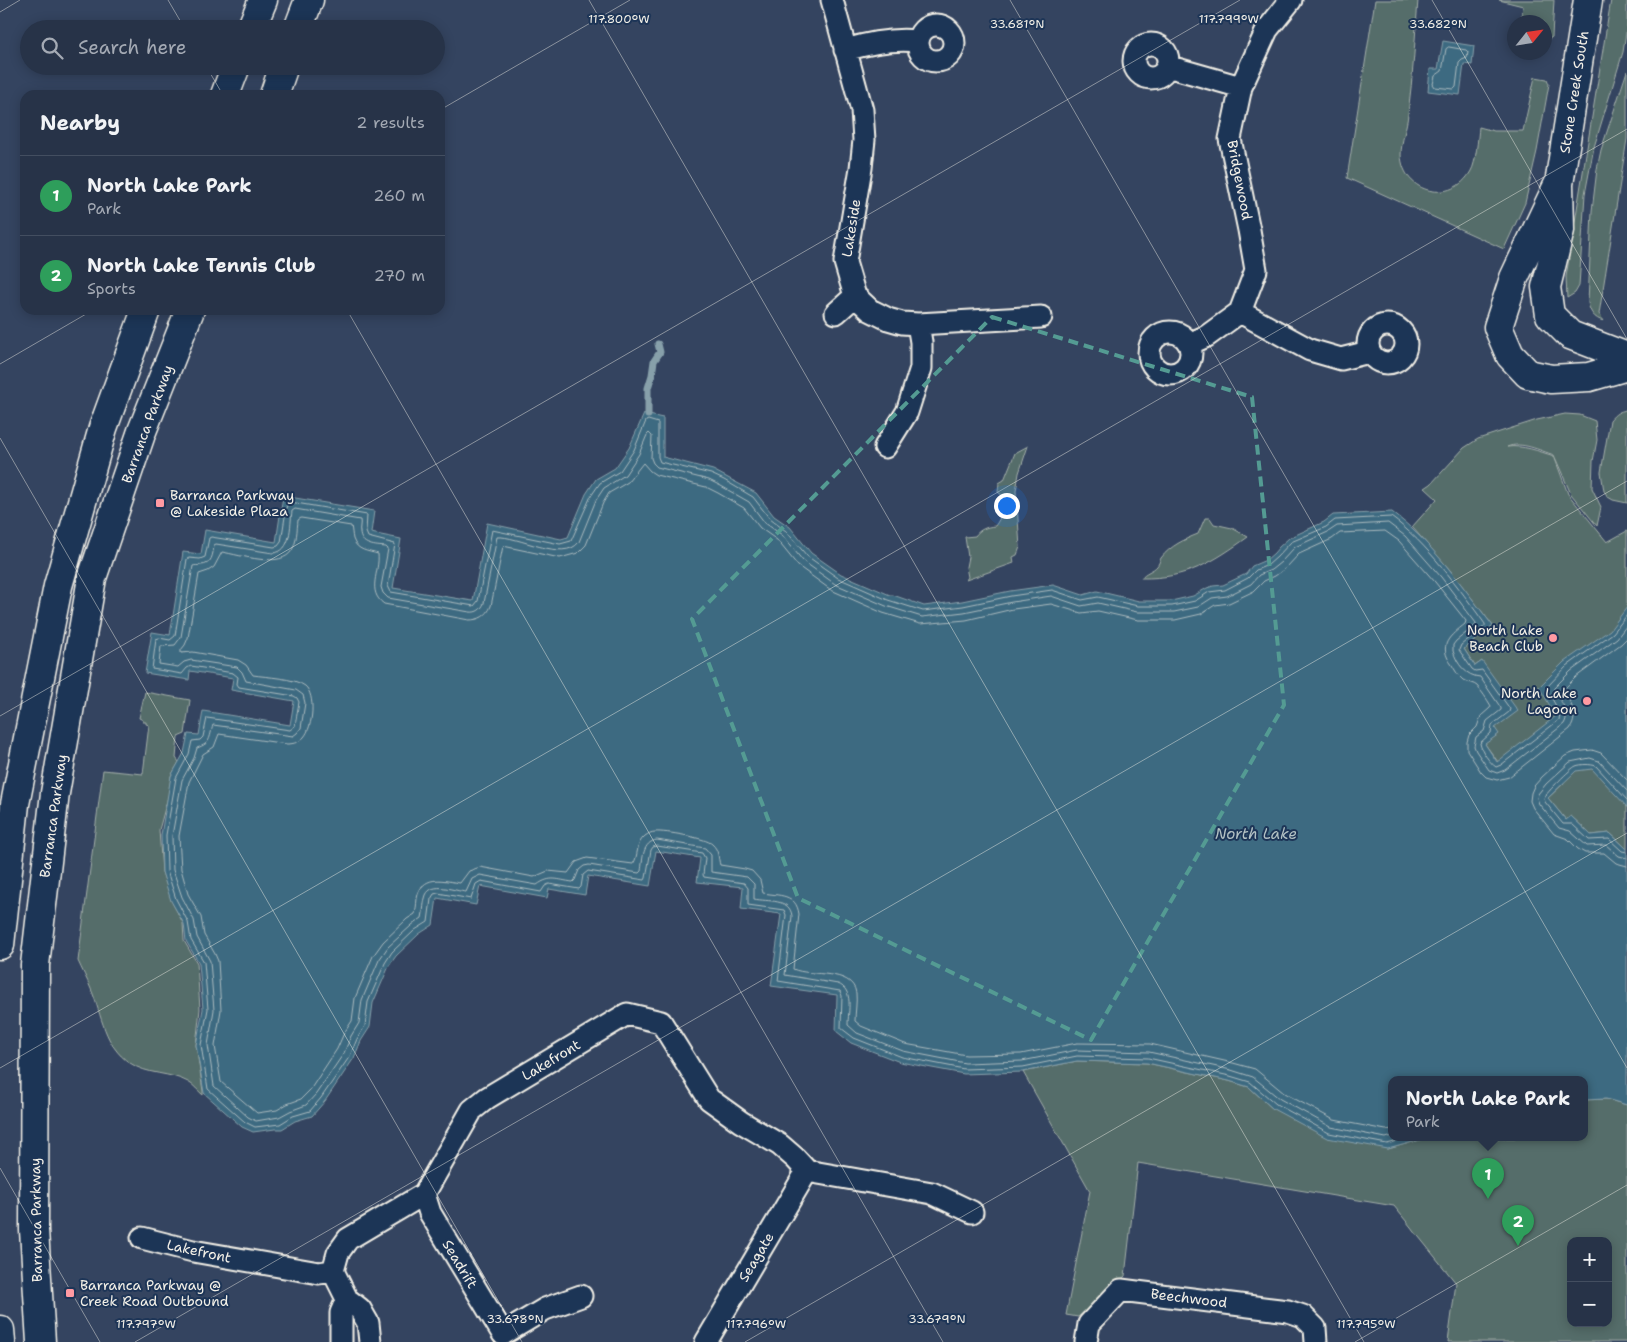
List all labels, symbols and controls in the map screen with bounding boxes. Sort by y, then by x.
text: 117.800°W [588,11,650,27]
text: 117.799°W [1199,11,1259,27]
north arrow [1507,15,1552,60]
text: 33.681°N [990,16,1044,32]
text: 33.682°N [1409,16,1467,32]
search box [20,20,445,75]
street label: Stone Creek South [1555,29,1593,155]
icon: search [38,34,66,62]
text: Search here [78,35,187,60]
text: Nearby [40,109,120,137]
text: 2 results [356,112,425,133]
street label: Bridgewood [1223,139,1257,222]
text: North Lake Park [87,173,252,198]
text: 1 [52,185,60,206]
text: 260 m [373,185,425,206]
text: Park [87,198,121,219]
street label: Lakeside [838,198,864,258]
text: North Lake Tennis Club [87,253,316,278]
text: 2 [50,265,62,286]
text: 270 m [374,265,425,286]
text: Sports [87,278,136,299]
street label: Barranca Parkway [117,362,177,486]
place label: Barranca Parkway @ Lakeside Plaza [170,486,294,520]
your location [994,493,1020,519]
marker: Barranca Parkway @ Lakeside Plaza [154,497,166,509]
place label: North Lake Beach Club [1467,621,1543,655]
marker: North Lake Beach Club [1547,632,1559,644]
place label: North Lake Lagoon [1501,684,1577,718]
marker: North Lake Lagoon [1581,695,1593,707]
street label: Barranca Parkway [35,753,71,879]
water label: North Lake [1215,824,1297,844]
street label: Lakefront [518,1035,584,1085]
popup [1388,1076,1588,1141]
text: North Lake Park [1406,1086,1570,1111]
text: Park [1406,1111,1440,1132]
street label: Barranca Parkway [26,1158,46,1282]
pin: 1 [1472,1158,1504,1199]
pin: 2 [1502,1205,1534,1246]
street label: Seagate [734,1229,778,1285]
street label: Lakefront [165,1235,233,1267]
street label: Seadrift [438,1236,482,1292]
map controls [1567,1237,1612,1327]
button: + [1567,1237,1612,1282]
place label: Barranca Parkway @ Creek Road Outbound [80,1276,229,1310]
button: − [1567,1282,1612,1327]
street label: Beechwood [1150,1284,1228,1312]
marker: Barranca Parkway @ Creek Road Outbound [64,1287,76,1299]
text: 33.678°N [486,1311,544,1327]
text: 33.679°N [908,1311,966,1327]
text: 117.797°W [116,1316,176,1332]
text: 117.796°W [726,1316,786,1332]
text: 117.795°W [1336,1316,1396,1332]

